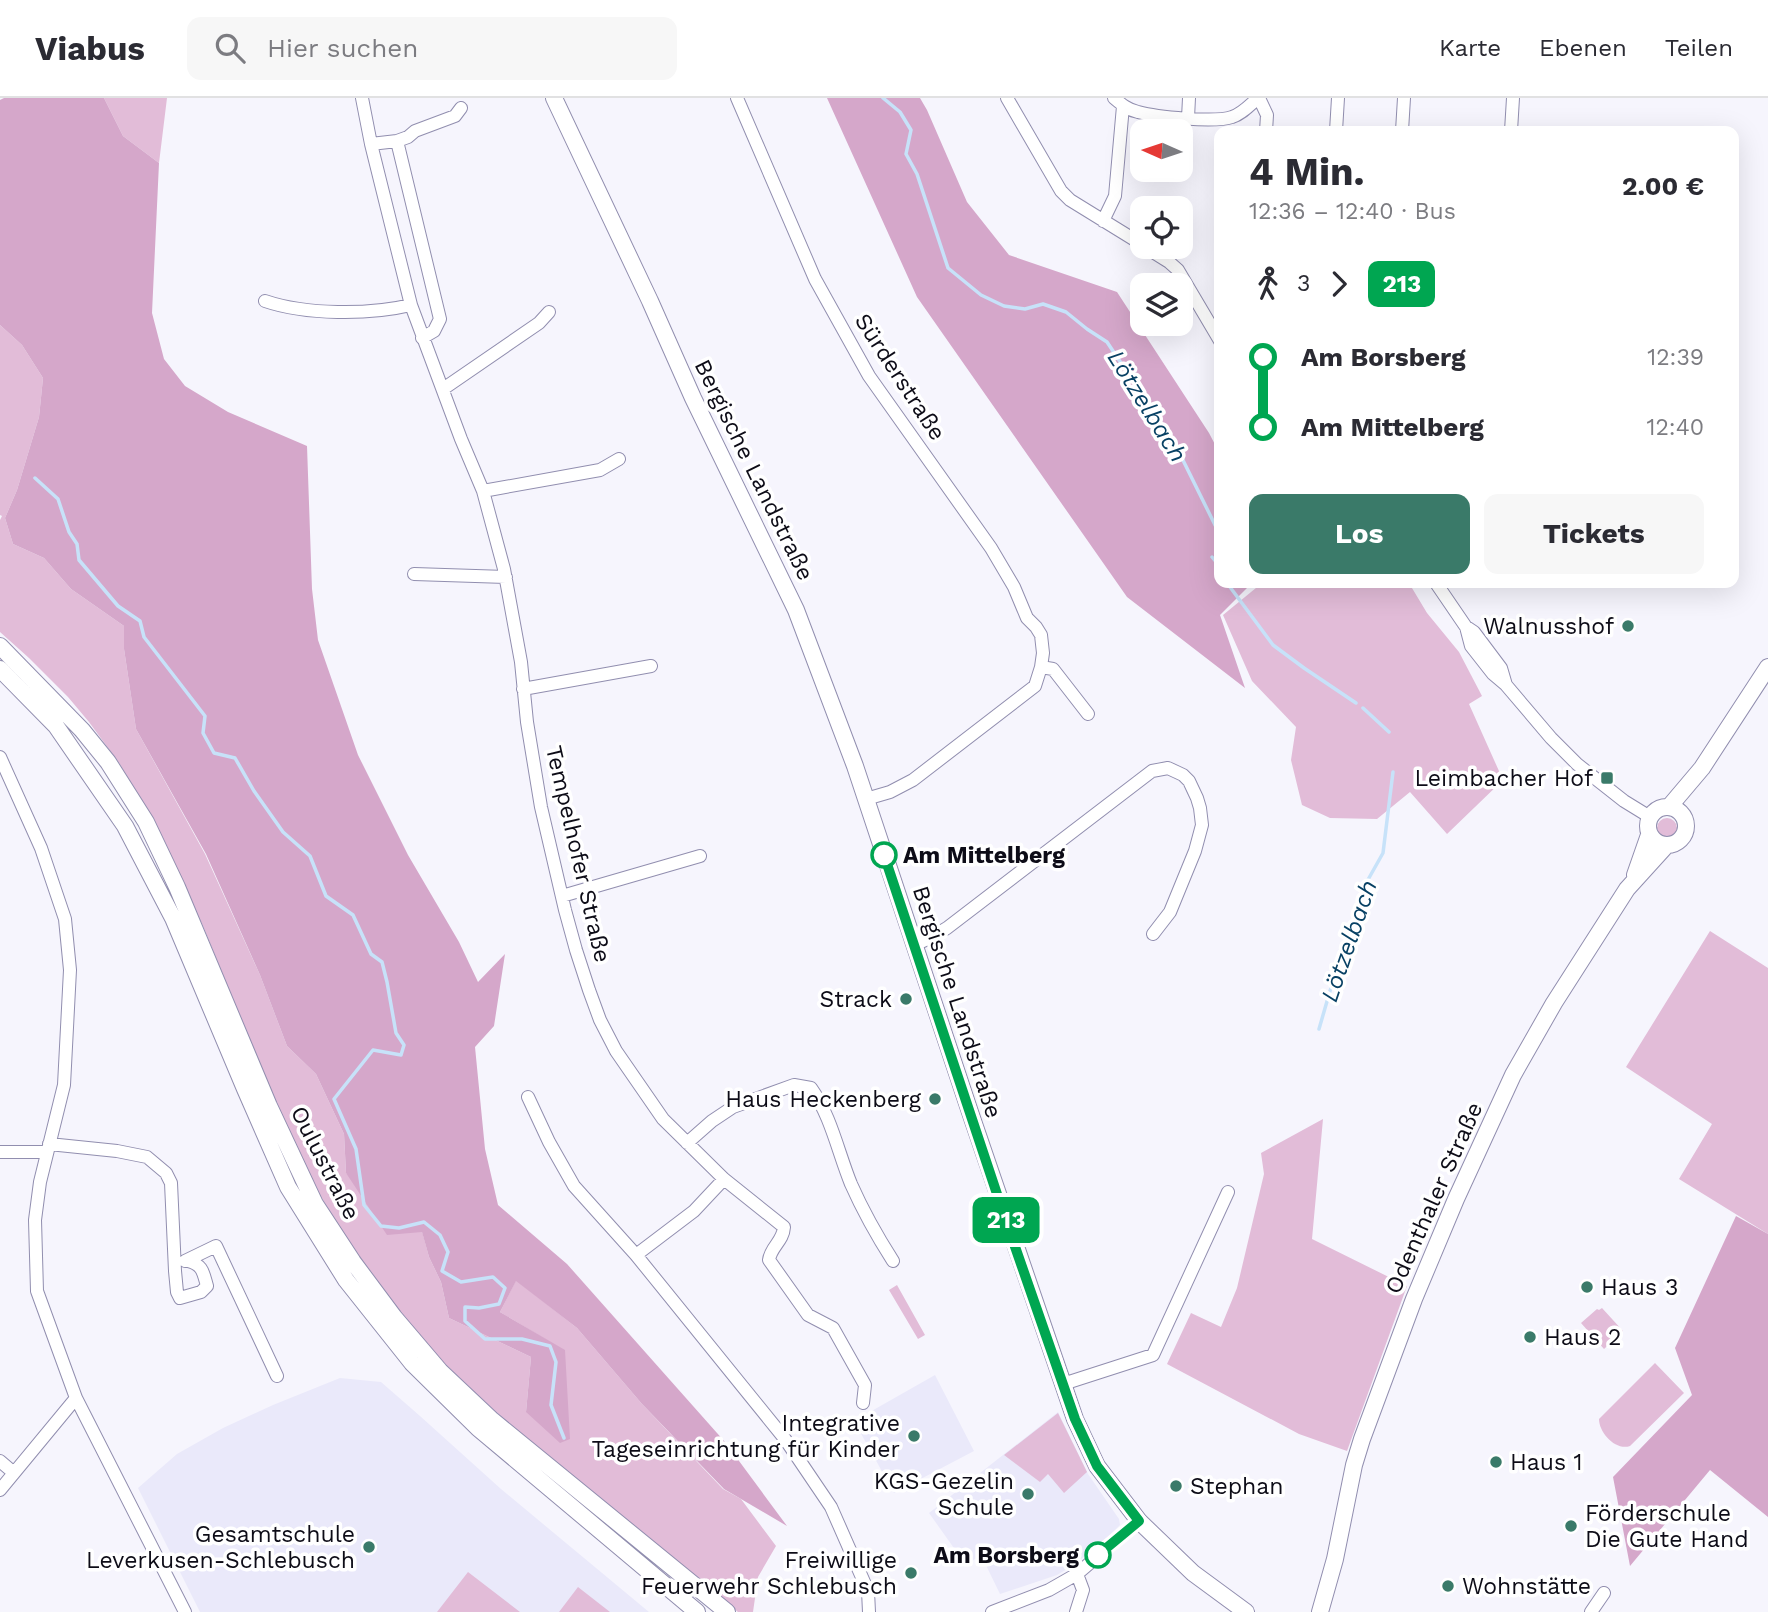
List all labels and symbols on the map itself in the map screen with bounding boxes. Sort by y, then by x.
north arrow [1130,119,1194,182]
street label: Sürderstraße [849,309,951,445]
water label: Lötzelbach [1102,345,1192,467]
street label: Bergische Landstraße [689,355,819,585]
place label: Walnusshof [1483,613,1614,640]
marker: Walnusshof [1620,618,1636,634]
street label: Tempelhofer Straße [540,743,616,965]
place label: Leimbacher Hof [1414,765,1593,792]
marker: Leimbacher Hof [1599,770,1615,786]
marker: Am Mittelberg [871,842,897,868]
place label: Am Mittelberg [903,842,1065,869]
water label: Lötzelbach [1315,877,1383,1005]
street label: Bergische Landstraße [907,882,1007,1122]
place label: Strack [820,986,892,1013]
marker: Strack [898,991,914,1007]
place label: Haus Heckenberg [725,1086,922,1113]
marker: Haus Heckenberg [927,1091,943,1107]
street label: Odenthaler Straße [1380,1098,1488,1298]
street label: Oulustraße [285,1102,365,1224]
line badge: 213 [966,1197,1046,1243]
place label: Haus 3 [1601,1274,1678,1301]
marker: Haus 3 [1579,1279,1595,1295]
place label: Haus 2 [1544,1324,1621,1351]
marker: Haus 2 [1522,1329,1538,1345]
place label: Integrative Tageseinrichtung für Kinder [592,1410,900,1463]
marker: Integrative Tageseinrichtung für Kinder [906,1428,922,1444]
place label: Haus 1 [1510,1449,1582,1476]
marker: Haus 1 [1488,1454,1504,1470]
place label: KGS-Gezelin Schule [874,1468,1014,1521]
place label: Stephan [1190,1473,1284,1500]
marker: Stephan [1168,1478,1184,1494]
marker: KGS-Gezelin Schule [1020,1486,1036,1502]
place label: Förderschule Die Gute Hand [1585,1500,1749,1553]
marker: Förderschule Die Gute Hand [1563,1518,1579,1534]
place label: Gesamtschule Leverkusen-Schlebusch [86,1521,355,1574]
marker: Gesamtschule Leverkusen-Schlebusch [361,1539,377,1555]
place label: Am Borsberg [933,1542,1079,1569]
marker: Am Borsberg [1085,1542,1111,1568]
place label: Freiwillige Feuerwehr Schlebusch [641,1547,897,1600]
marker: Freiwillige Feuerwehr Schlebusch [903,1565,919,1581]
place label: Wohnstätte [1462,1573,1591,1600]
marker: Wohnstätte [1440,1578,1456,1594]

